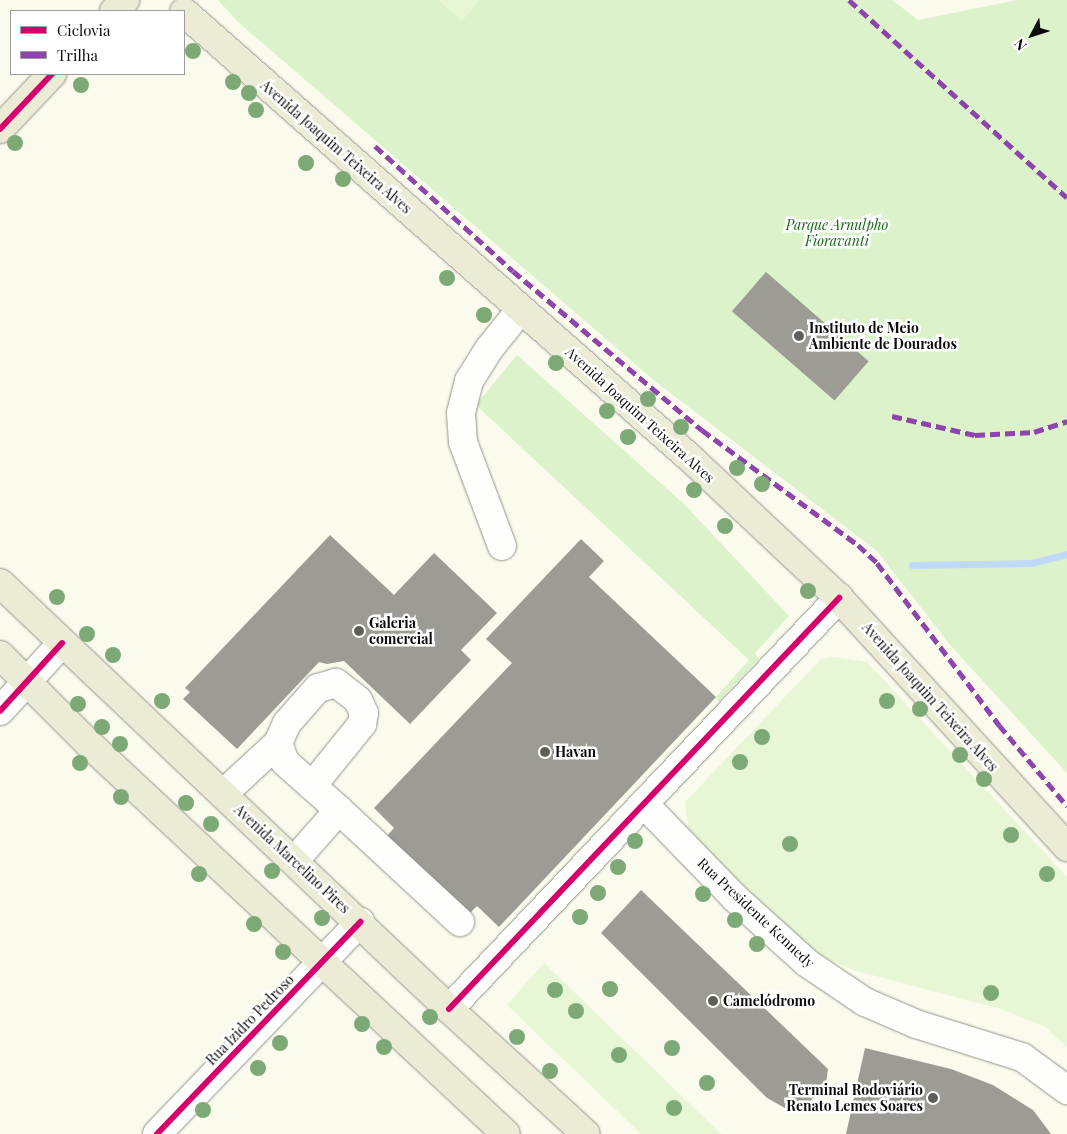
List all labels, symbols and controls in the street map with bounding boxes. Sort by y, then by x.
legend [10,10,185,75]
north arrow [1007,10,1057,60]
text: Ciclovia [57,20,110,40]
text: N [1010,35,1031,55]
text: Trilha [57,45,98,65]
street label: Avenida Joaquim Teixeira Alves [257,76,415,218]
park label: Parque Arnulpho Fioravanti [786,217,888,250]
place label: Instituto de Meio Ambiente de Dourados [809,320,957,352]
marker: Instituto de Meio Ambiente de Dourados [793,330,805,342]
street label: Avenida Joaquim Teixeira Alves [562,343,718,487]
place label: Galeria comercial [369,615,433,648]
street label: Avenida Joaquim Teixeira Alves [858,619,1002,775]
marker: Galeria comercial [353,625,365,637]
place label: Havan [555,744,596,760]
marker: Havan [539,746,551,758]
street label: Avenida Marcelino Pires [231,801,353,917]
street label: Rua Presidente Kennedy [694,854,818,972]
street label: Rua Izidro Pedroso [203,971,297,1069]
place label: Camelódromo [723,993,815,1009]
marker: Camelódromo [707,995,719,1007]
place label: Terminal Rodoviário Renato Lemes Soares [786,1082,923,1114]
marker: Terminal Rodoviário Renato Lemes Soares [927,1092,939,1104]

